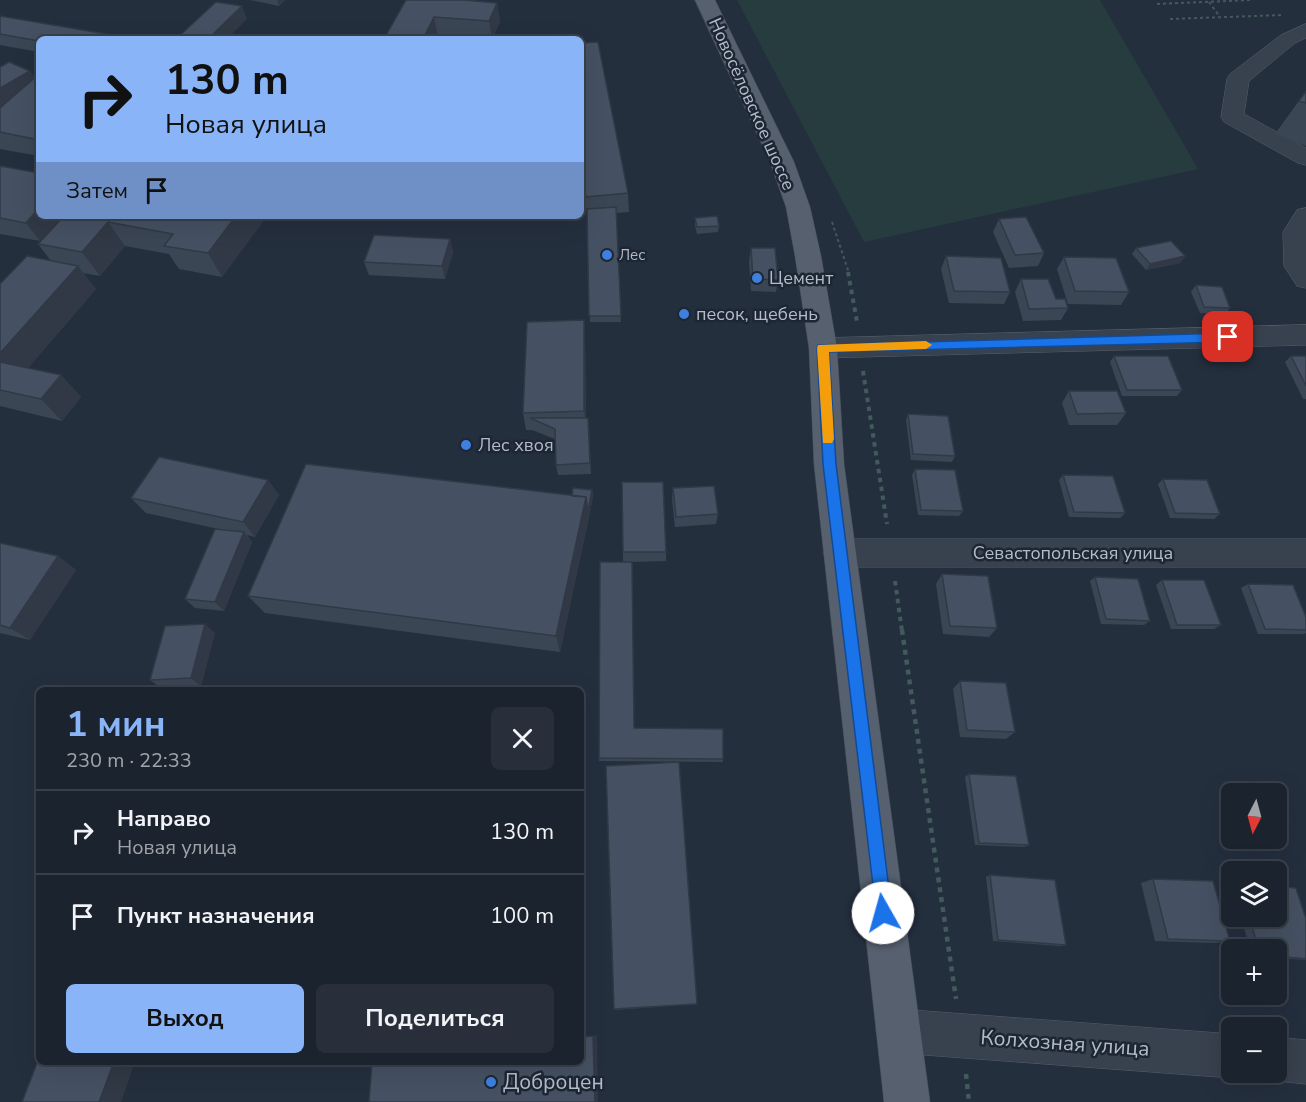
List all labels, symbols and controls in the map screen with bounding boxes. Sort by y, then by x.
street label: Новосёловское шоссе [703,14,801,194]
text: 130 m [165,52,289,109]
icon: right [66,60,144,138]
text: Новая улица [165,106,327,143]
icon: arrive [140,174,173,207]
text: Затем [66,176,128,206]
place label: Лес [619,245,645,265]
marker: Лес [600,248,614,262]
place label: Цемент [769,266,833,290]
marker: Цемент [750,271,764,285]
place label: песок, щебень [696,302,818,326]
marker: песок, щебень [677,307,691,321]
pin [1202,311,1253,362]
icon: arrive [1211,320,1244,353]
place label: Лес хвоя [478,433,554,457]
marker: Лес хвоя [459,438,473,452]
street label: Севастопольская улица [973,541,1173,565]
text: 1 мин [66,700,166,749]
button: close [491,707,554,770]
text: 230 m · 22:33 [66,747,192,774]
north arrow [1221,783,1287,849]
map controls [1221,783,1287,1083]
text: Направо [117,804,211,834]
icon: right [66,816,99,849]
text: 130 m [490,817,554,847]
text: Новая улица [117,834,237,861]
button: layers [1221,861,1287,927]
position arrow [851,881,915,945]
icon: arrive [66,900,99,933]
text: Пункт назначения [117,901,315,931]
text: 100 m [490,901,554,931]
button: + [1221,939,1287,1005]
button: Выход [66,984,304,1053]
button: Поделиться [316,984,554,1053]
button: − [1221,1017,1287,1083]
street label: Колхозная улица [980,1023,1150,1063]
place label: Доброцен [503,1068,604,1096]
marker: Доброцен [484,1075,498,1089]

